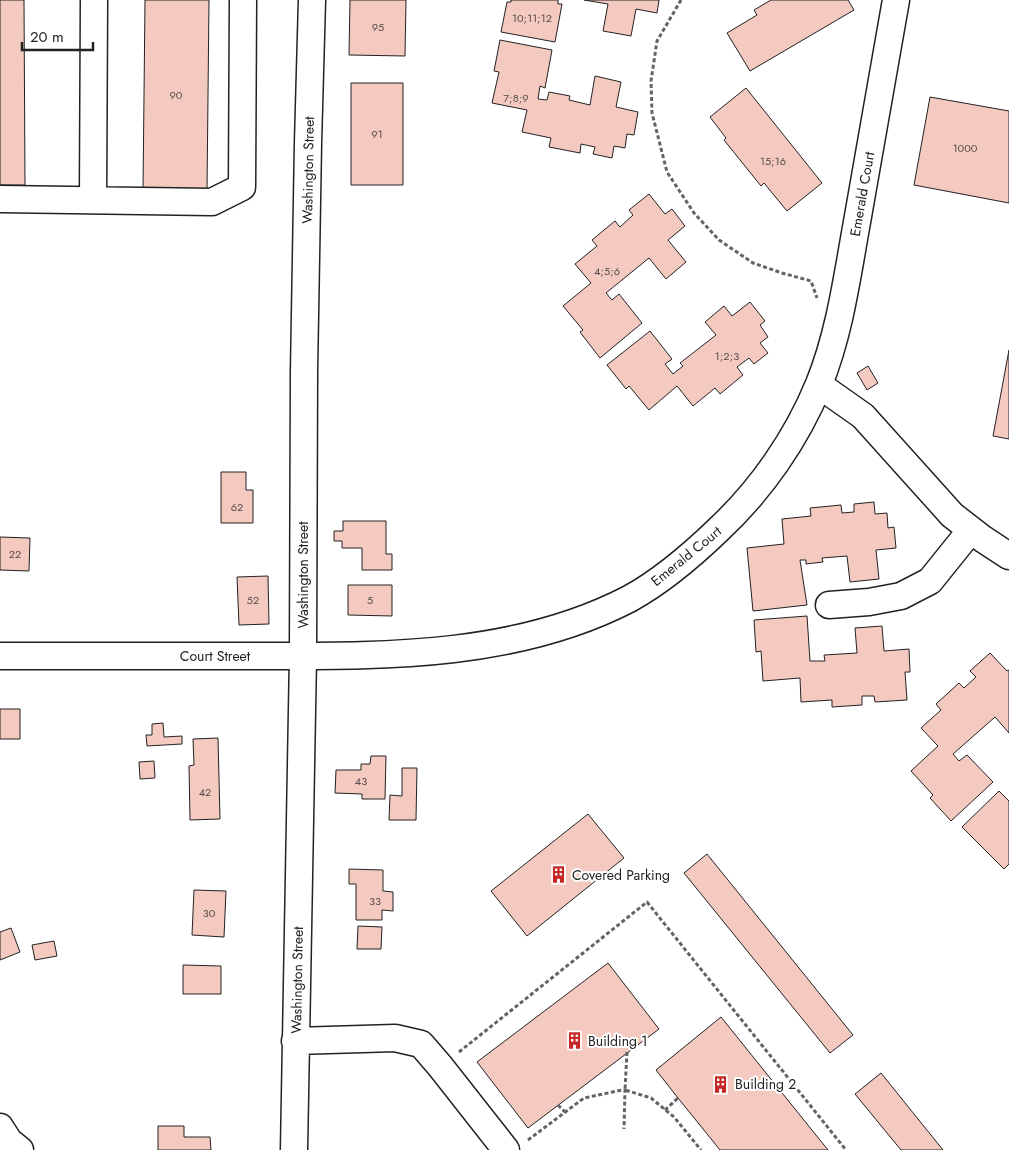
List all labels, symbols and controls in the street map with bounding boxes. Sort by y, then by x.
house number: 10;11;12 [512,10,552,26]
house number: 95 [372,19,384,35]
scale bar [22,20,94,52]
text: 20 m [30,26,64,48]
house number: 90 [170,87,183,103]
house number: 7;8;9 [503,90,529,106]
street label: Washington Street [297,116,319,224]
house number: 91 [371,126,383,142]
house number: 1000 [953,140,978,156]
street label: Emerald Court [845,150,879,238]
house number: 15;16 [760,153,786,169]
house number: 4;5;6 [594,263,620,279]
house number: 1;2;3 [715,348,739,364]
house number: 62 [231,499,243,515]
street label: Washington Street [293,521,313,629]
street label: Emerald Court [646,521,726,591]
house number: 22 [9,546,21,562]
house number: 52 [247,592,259,608]
house number: 5 [367,592,373,608]
street label: Court Street [180,646,251,666]
house number: 43 [355,773,367,789]
house number: 42 [199,784,211,800]
building icon: Covered Parking [548,865,568,885]
place label: Covered Parking [572,865,670,885]
house number: 33 [369,893,381,909]
house number: 30 [203,905,216,921]
street label: Washington Street [286,926,308,1034]
building icon: Building 1 [564,1031,584,1051]
place label: Building 1 [588,1031,647,1051]
building icon: Building 2 [711,1074,731,1094]
place label: Building 2 [735,1074,796,1094]

